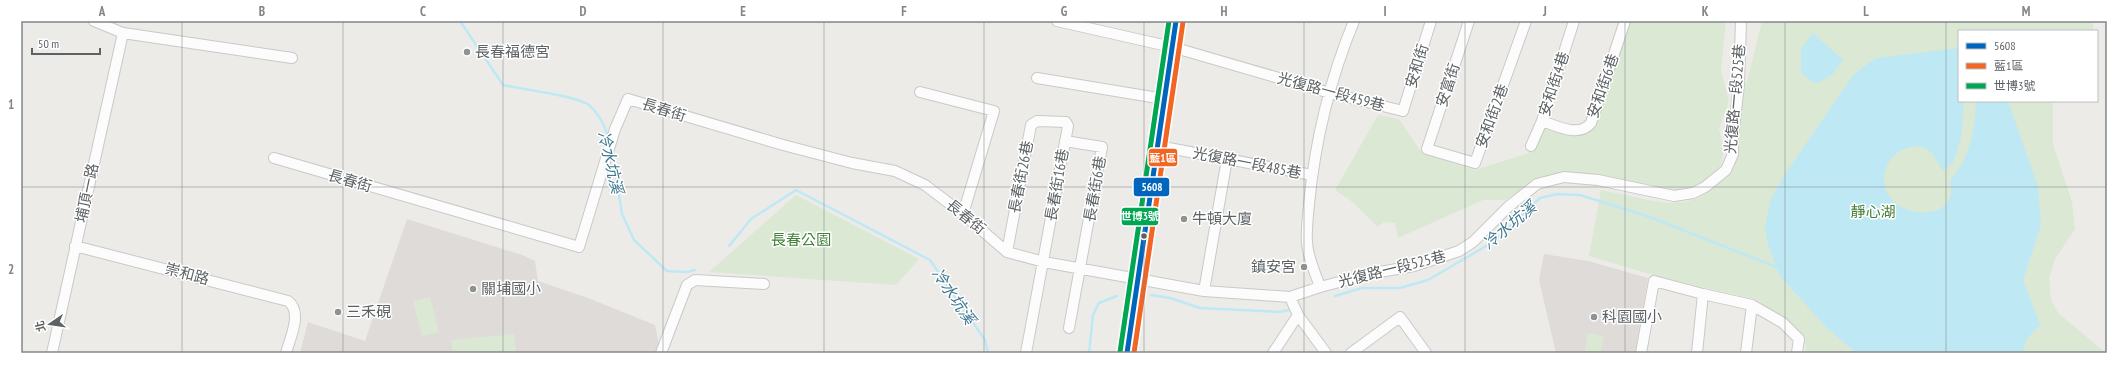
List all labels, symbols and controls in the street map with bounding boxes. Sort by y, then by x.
text: A [98,3,106,20]
text: B [259,3,265,20]
text: C [420,3,426,20]
text: D [580,3,587,20]
text: E [740,3,746,20]
text: F [901,3,907,20]
text: G [1061,3,1068,20]
text: H [1221,3,1228,20]
text: I [1383,3,1387,20]
text: J [1542,3,1547,20]
text: K [1702,3,1709,20]
text: L [1863,3,1869,20]
text: M [2022,3,2031,20]
scale bar [32,30,100,56]
legend [1958,30,2098,102]
text: 50 m [38,36,59,51]
text: 5608 [1994,38,2016,53]
place label: 長春福德宮 [475,42,550,61]
street label: 安和街 [1401,42,1432,90]
street label: 光復路一段525巷 [1720,43,1749,155]
marker: 長春福德宮 [462,47,472,57]
street label: 安和街4巷 [1534,49,1573,119]
street label: 安和街6巷 [1583,51,1622,120]
text: 藍1區 [1994,58,2023,73]
street label: 安富街 [1432,61,1464,109]
street label: 光復路一段459巷 [1275,68,1387,115]
text: 世博3號 [1994,78,2035,93]
street label: 安和街2巷 [1471,81,1512,150]
street label: 長春街 [640,94,688,125]
text: 1 [8,96,14,113]
water label: 冷水坑溪 [594,129,628,197]
street label: 長春街26巷 [1004,139,1037,215]
street label: 光復路一段485巷 [1191,143,1303,182]
street label: 長春街16巷 [1041,147,1072,223]
line badge: 藍1區 [1148,148,1178,167]
text: 藍1區 [1149,151,1177,165]
street label: 長春街6巷 [1079,154,1110,223]
street label: 埔頂一路 [71,162,102,224]
street label: 長春街 [326,165,374,196]
line badge: 5608 [1133,177,1170,197]
text: 5608 [1141,180,1163,194]
street label: 長春街 [943,195,990,238]
water label: 冷水坑溪 [1478,195,1541,253]
park label: 靜心湖 [1850,202,1896,221]
line badge: 世博3號 [1121,207,1159,226]
text: 世博3號 [1121,209,1159,223]
place label: 牛頓大廈 [1192,209,1252,228]
marker: 牛頓大廈 [1179,214,1189,224]
park label: 長春公園 [771,230,831,249]
unlabelled marker [1139,231,1149,241]
street label: 光復路一段525巷 [1336,246,1448,291]
place label: 鎮安宮 [1251,257,1296,276]
street label: 崇和路 [163,259,211,289]
text: 2 [8,261,14,278]
marker: 鎮安宮 [1299,262,1309,272]
water label: 冷水坑溪 [928,264,981,330]
place label: 關埔國小 [481,279,541,298]
marker: 關埔國小 [468,284,478,294]
place label: 三禾硯 [346,302,391,321]
north arrow [30,304,70,344]
marker: 三禾硯 [333,307,343,317]
place label: 科園國小 [1602,307,1662,326]
marker: 科園國小 [1589,312,1599,322]
text: 北 [32,319,48,333]

